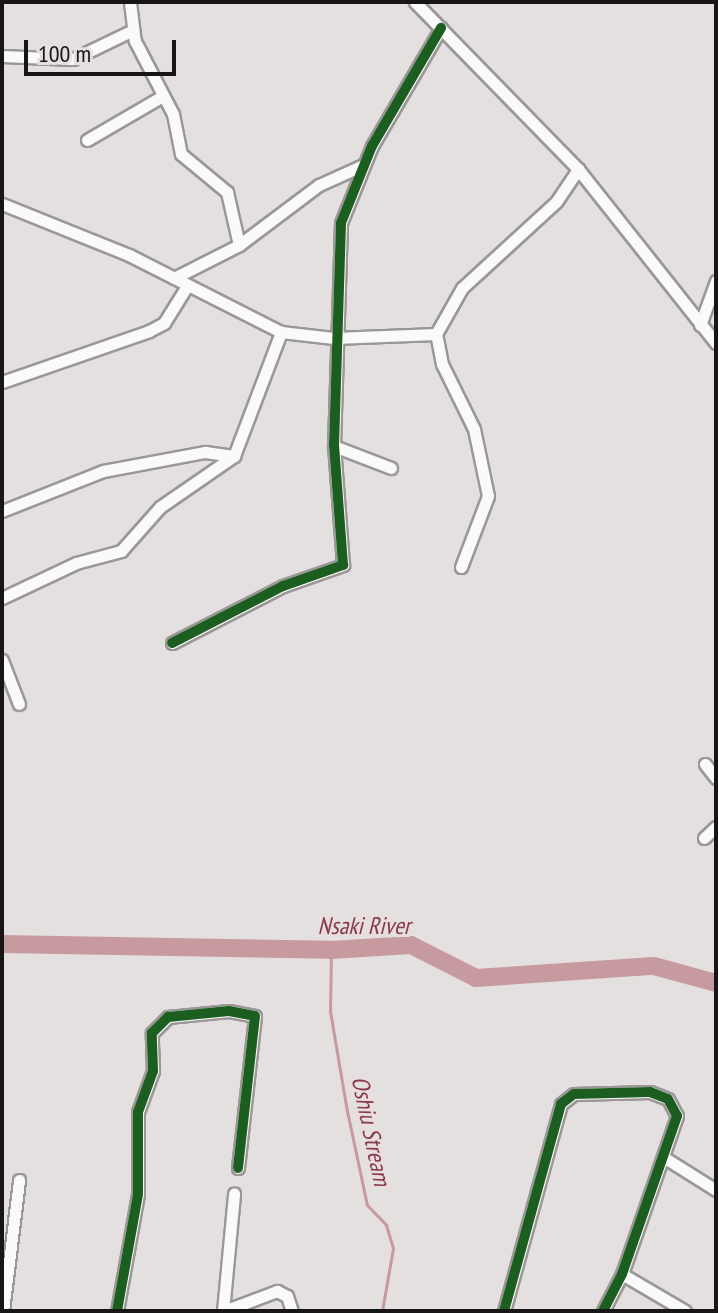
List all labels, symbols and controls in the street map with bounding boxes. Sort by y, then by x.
scale bar [28,24,180,74]
text: 100 m [38,38,91,69]
water label: Nsaki River [318,912,410,940]
water label: Oshiu Stream [345,1074,397,1188]

